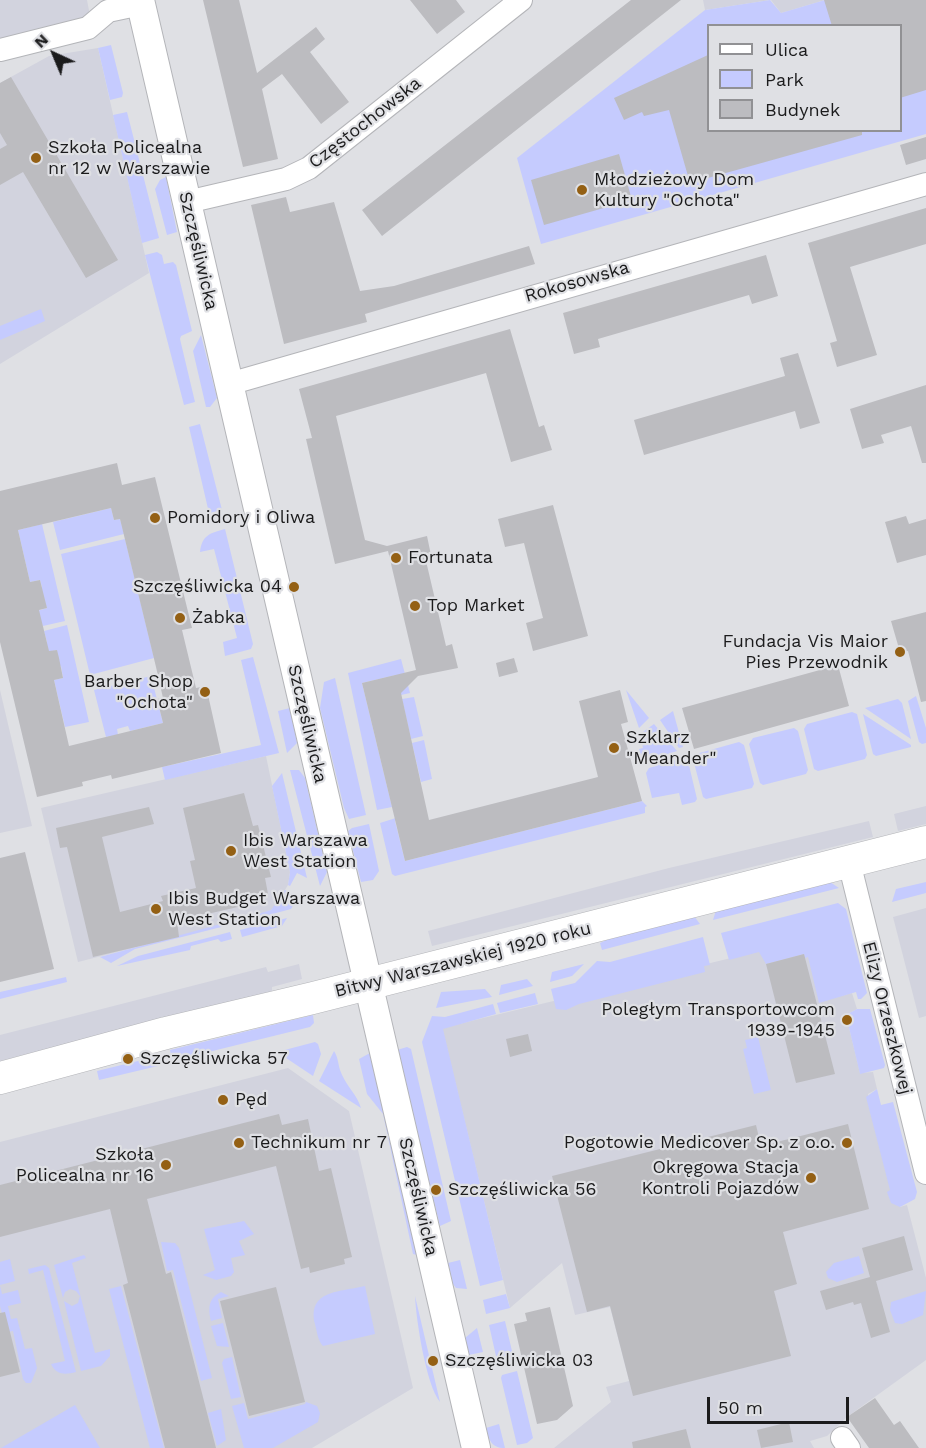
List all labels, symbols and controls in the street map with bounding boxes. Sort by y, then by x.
north arrow [24,24,84,84]
legend [707,24,902,132]
text: N [30,30,52,52]
text: Ulica [765,39,808,60]
text: Park [765,69,804,90]
street label: Częstochowska [305,73,425,173]
text: Budynek [765,99,840,120]
place label: Szkoła Policealna nr 12 w Warszawie [48,137,211,180]
marker: Szkoła Policealna nr 12 w Warszawie [29,151,43,165]
place label: Młodzieżowy Dom Kultury "Ochota" [594,169,754,212]
marker: Młodzieżowy Dom Kultury "Ochota" [575,183,589,197]
street label: Szczęśliwicka [174,190,222,312]
street label: Rokosowska [522,257,632,307]
place label: Pomidory i Oliwa [167,507,315,529]
marker: Pomidory i Oliwa [148,511,162,525]
place label: Fortunata [408,547,493,569]
marker: Fortunata [389,551,403,565]
place label: Szczęśliwicka 04 [133,576,282,598]
marker: Szczęśliwicka 04 [287,580,301,594]
place label: Top Market [427,595,524,617]
marker: Top Market [408,599,422,613]
place label: Żabka [192,607,245,629]
marker: Żabka [173,611,187,625]
place label: Fundacja Vis Maior Pies Przewodnik [722,631,888,674]
marker: Fundacja Vis Maior Pies Przewodnik [893,645,907,659]
street label: Szczęśliwicka [283,663,331,785]
place label: Barber Shop "Ochota" [84,671,193,714]
marker: Barber Shop "Ochota" [198,685,212,699]
place label: Szklarz "Meander" [626,727,716,770]
marker: Szklarz "Meander" [607,741,621,755]
place label: Ibis Warszawa West Station [243,830,368,872]
marker: Ibis Warszawa West Station [224,844,238,858]
place label: Ibis Budget Warszawa West Station [168,888,360,930]
marker: Ibis Budget Warszawa West Station [149,902,163,916]
street label: Bitwy Warszawskiej 1920 roku [333,918,593,1002]
street label: Elizy Orzeszkowej [858,939,916,1097]
place label: Poległym Transportowcom 1939-1945 [601,999,835,1042]
marker: Poległym Transportowcom 1939-1945 [840,1013,854,1027]
place label: Szczęśliwicka 57 [140,1048,287,1070]
marker: Szczęśliwicka 57 [121,1052,135,1066]
place label: Pęd [235,1089,267,1111]
marker: Pęd [216,1093,230,1107]
place label: Technikum nr 7 [251,1132,387,1154]
place label: Pogotowie Medicover Sp. z o.o. [564,1132,835,1154]
marker: Technikum nr 7 [232,1136,246,1150]
street label: Szczęśliwicka [394,1136,442,1258]
marker: Pogotowie Medicover Sp. z o.o. [840,1136,854,1150]
place label: Szkoła Policealna nr 16 [16,1144,154,1186]
place label: Okręgowa Stacja Kontroli Pojazdów [641,1157,799,1200]
marker: Szkoła Policealna nr 16 [159,1158,173,1172]
marker: Okręgowa Stacja Kontroli Pojazdów [804,1171,818,1185]
place label: Szczęśliwicka 56 [448,1179,596,1201]
marker: Szczęśliwicka 56 [429,1183,443,1197]
place label: Szczęśliwicka 03 [445,1350,593,1372]
marker: Szczęśliwicka 03 [426,1354,440,1368]
scale bar [710,1385,852,1423]
text: 50 m [718,1397,763,1418]

